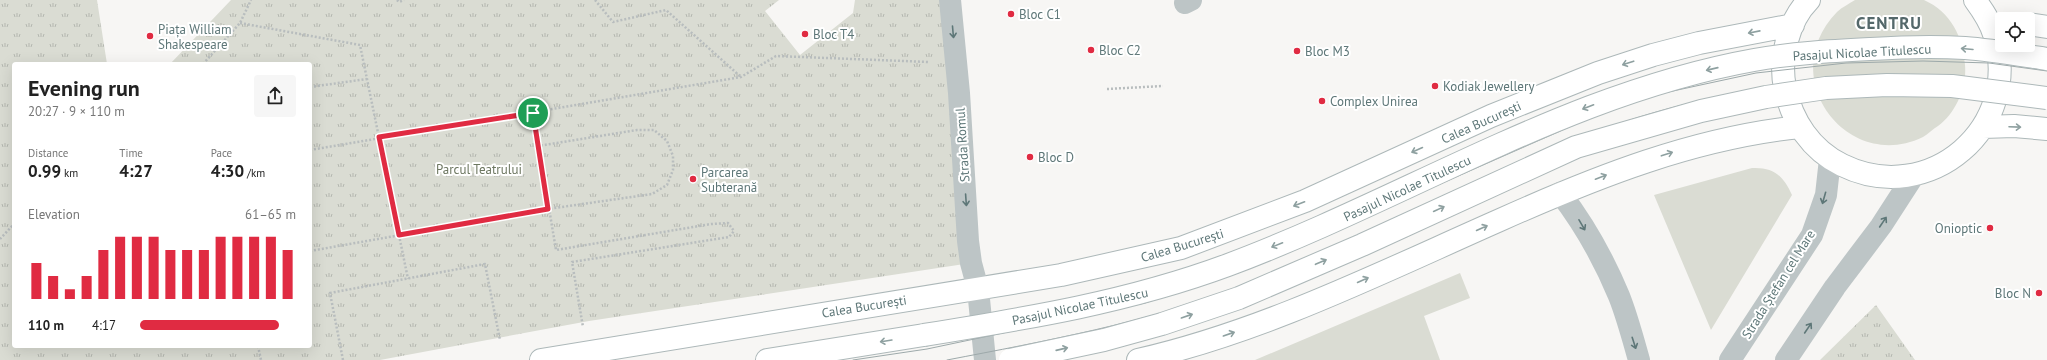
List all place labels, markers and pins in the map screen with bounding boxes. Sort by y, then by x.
place label: Bloc C1 [1019,6,1061,23]
marker: Bloc C1 [1006,9,1016,19]
place label: Piața William Shakespeare [158,21,232,53]
place label: Bloc T4 [813,26,854,43]
marker: Bloc T4 [800,29,810,39]
marker: Piața William Shakespeare [145,31,155,41]
place label: Bloc C2 [1099,42,1141,59]
place label: Bloc M3 [1305,43,1350,60]
marker: Bloc C2 [1086,45,1096,55]
marker: Bloc M3 [1292,46,1302,56]
place label: Kodiak Jewellery [1443,78,1534,95]
marker: Kodiak Jewellery [1430,81,1440,91]
place label: Complex Unirea [1330,93,1418,110]
pin [516,96,550,130]
marker: Complex Unirea [1317,96,1327,106]
place label: Bloc D [1038,149,1074,166]
marker: Bloc D [1025,152,1035,162]
place label: Parcarea Subterană [701,164,757,196]
marker: Parcarea Subterană [688,174,698,184]
place label: Onioptic [1935,220,1982,237]
marker: Onioptic [1985,223,1995,233]
place label: Bloc N [1995,285,2031,302]
marker: Bloc N [2034,288,2044,298]

